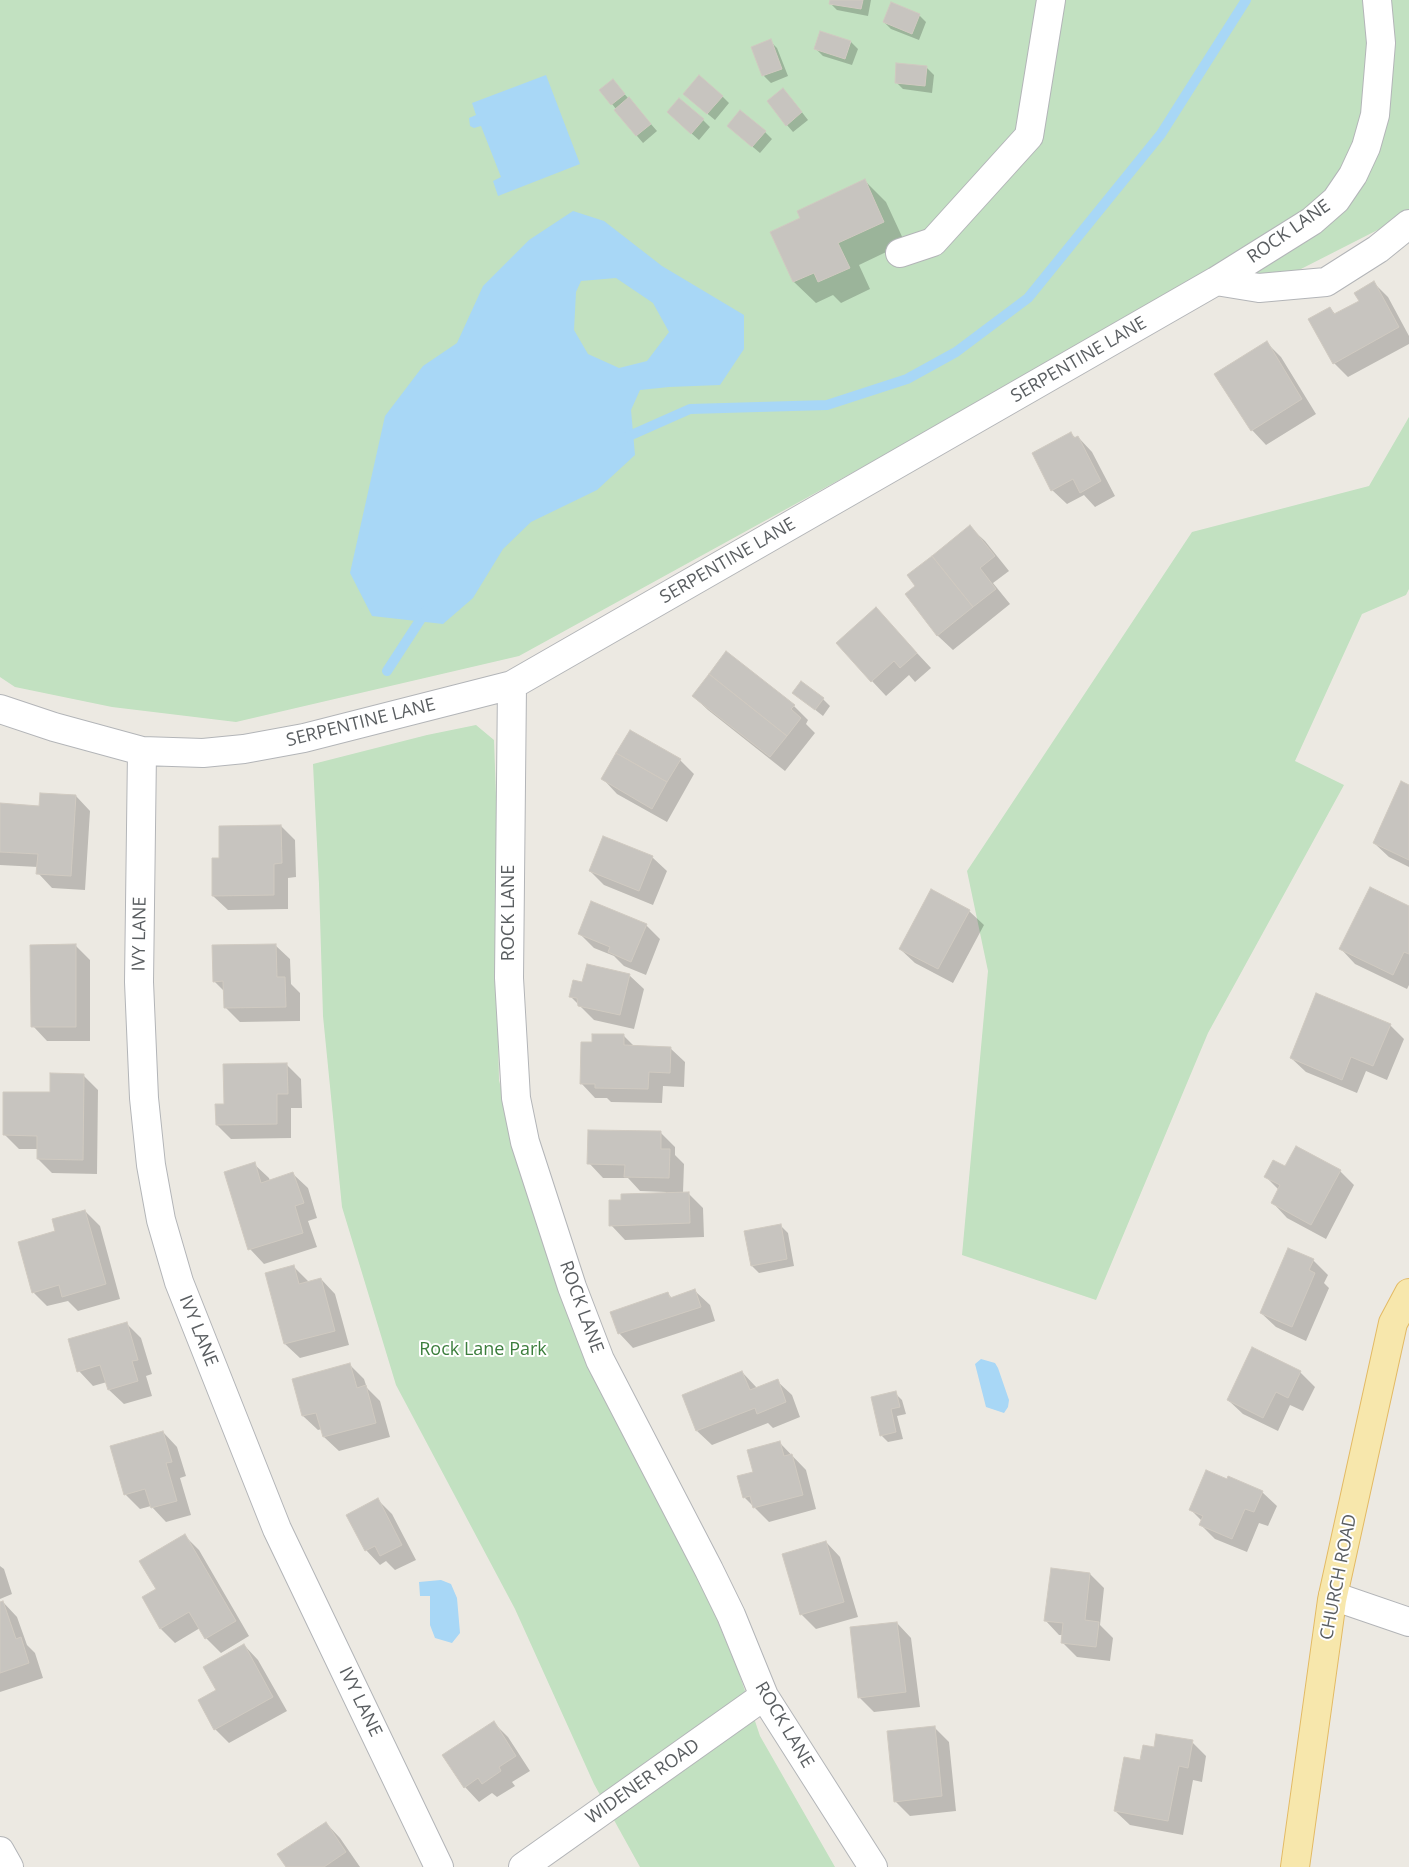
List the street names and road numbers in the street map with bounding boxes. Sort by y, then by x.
street label: ROCK LANE [1243,195,1335,269]
street label: SERPENTINE LANE [1007,312,1151,408]
street label: SERPENTINE LANE [656,513,800,609]
street label: SERPENTINE LANE [284,694,438,752]
street label: ROCK LANE [498,865,520,961]
street label: IVY LANE [129,896,151,972]
street label: ROCK LANE [554,1258,608,1356]
street label: IVY LANE [174,1292,222,1370]
street label: CHURCH ROAD [1316,1512,1362,1642]
street label: IVY LANE [334,1664,386,1740]
street label: ROCK LANE [750,1678,818,1772]
street label: WIDENER ROAD [582,1735,704,1829]

